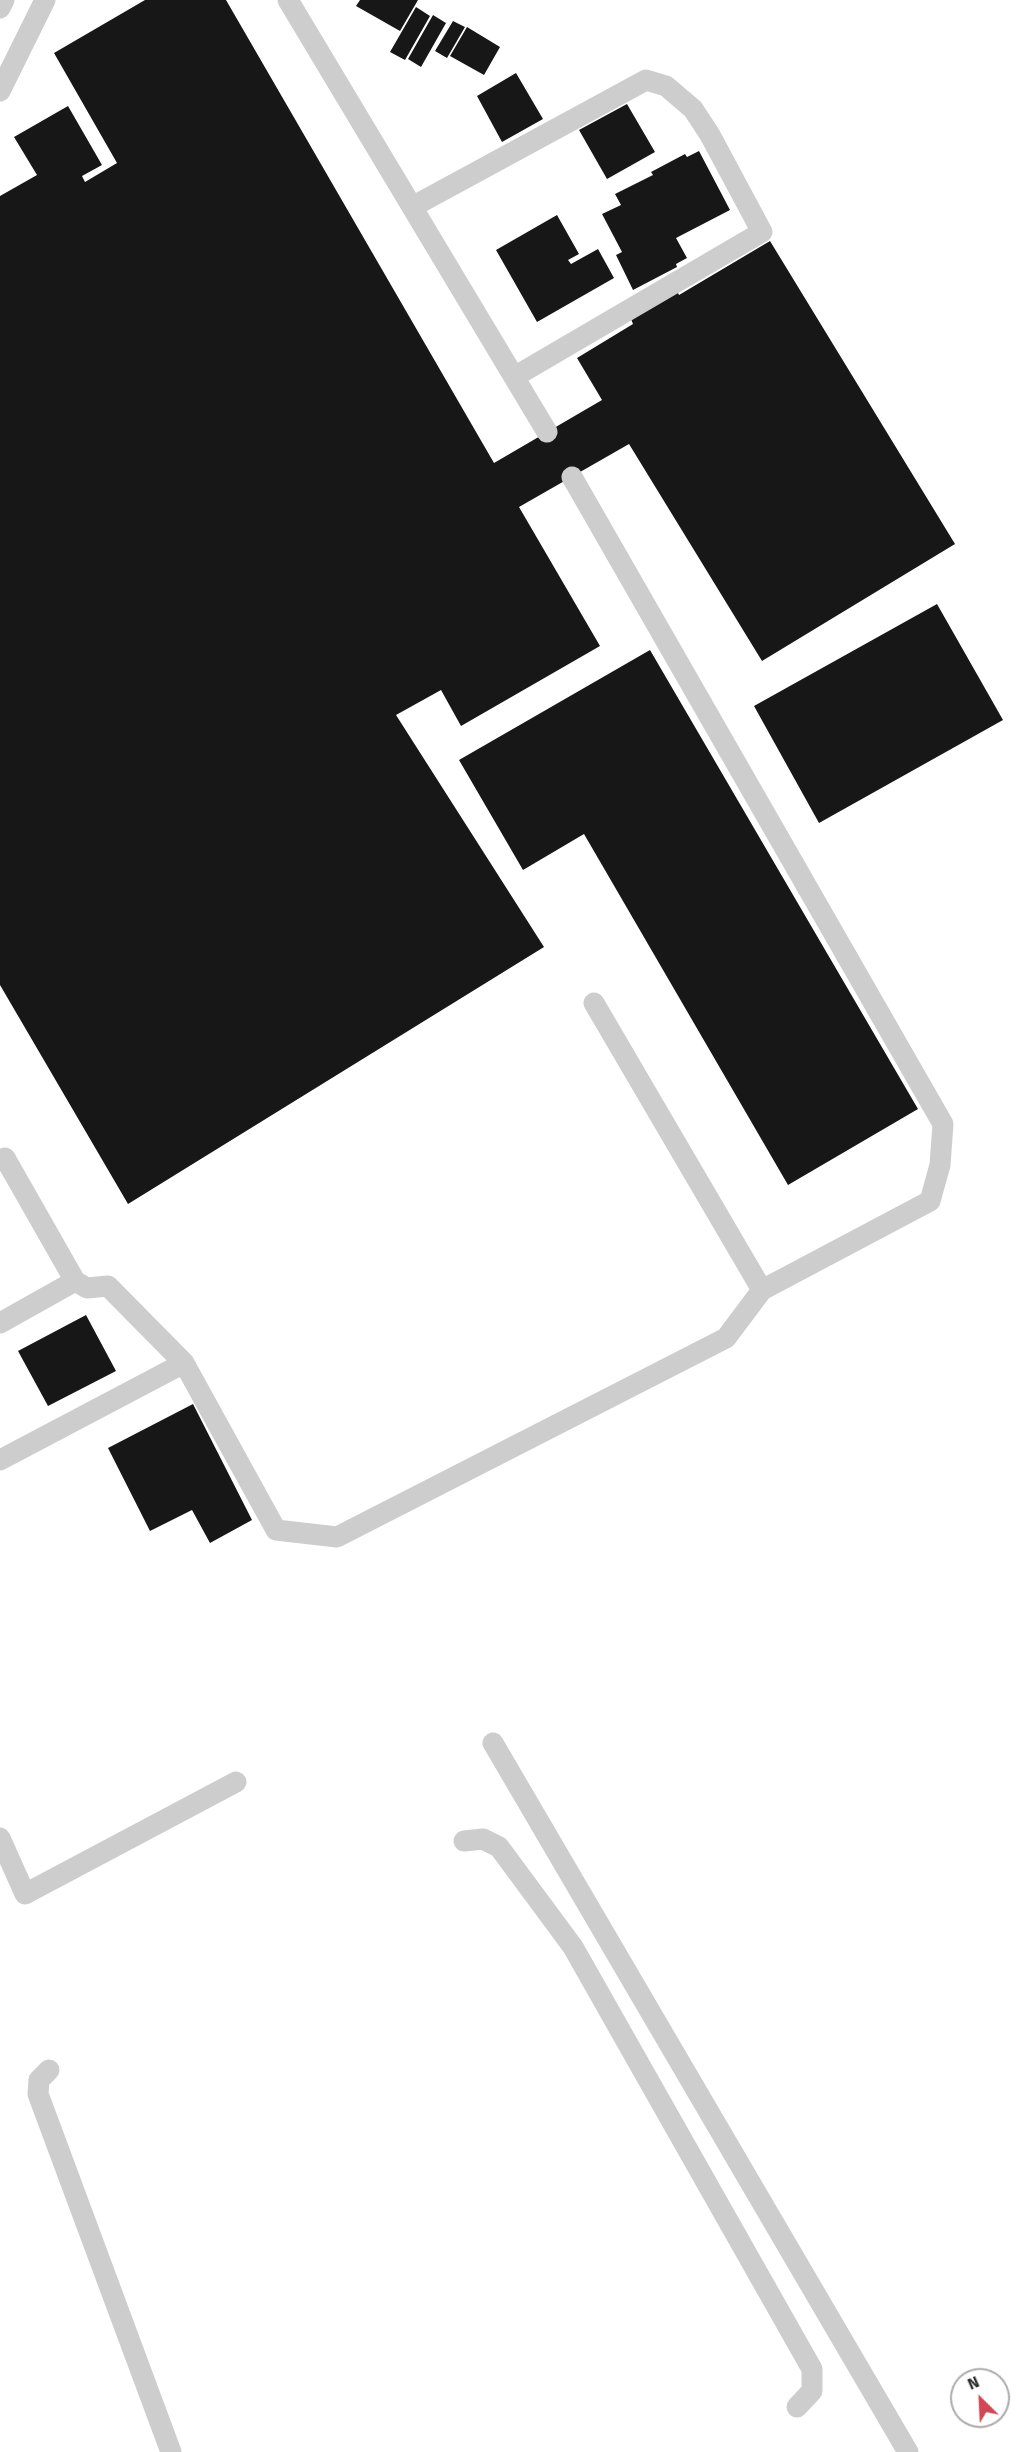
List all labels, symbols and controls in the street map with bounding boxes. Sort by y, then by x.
north arrow [950,2368,1010,2428]
text: N [965,2372,982,2394]

